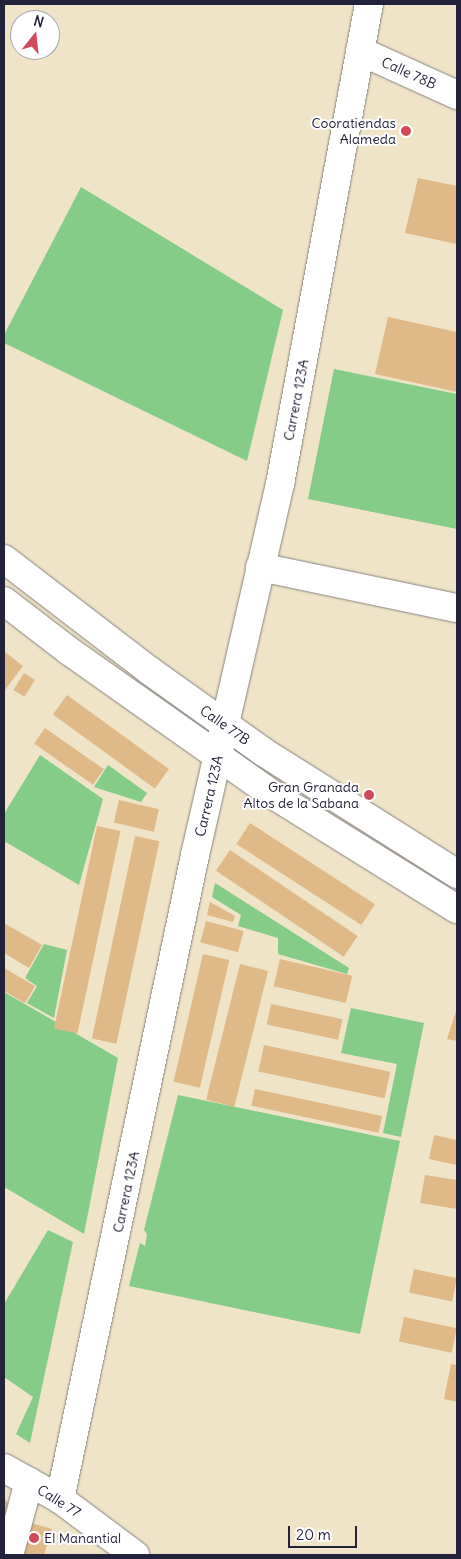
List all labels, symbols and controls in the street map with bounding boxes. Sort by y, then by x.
north arrow [10,10,60,60]
text: N [32,12,46,32]
street label: Calle 78B [379,53,439,93]
place label: Cooratiendas Alameda [312,115,396,148]
marker: Cooratiendas Alameda [400,125,412,137]
street label: Carrera 123A [280,358,312,442]
street label: Calle 77B [197,702,253,748]
street label: Carrera 123A [192,754,226,838]
place label: Gran Granada Altos de la Sabana [243,779,359,812]
marker: Gran Granada Altos de la Sabana [363,789,375,801]
street label: Carrera 123A [109,1150,143,1234]
street label: Calle 77 [34,1481,84,1521]
scale bar [291,1516,360,1548]
text: 20 m [296,1525,331,1544]
place label: El Manantial [44,1530,121,1546]
marker: El Manantial [28,1532,40,1544]

